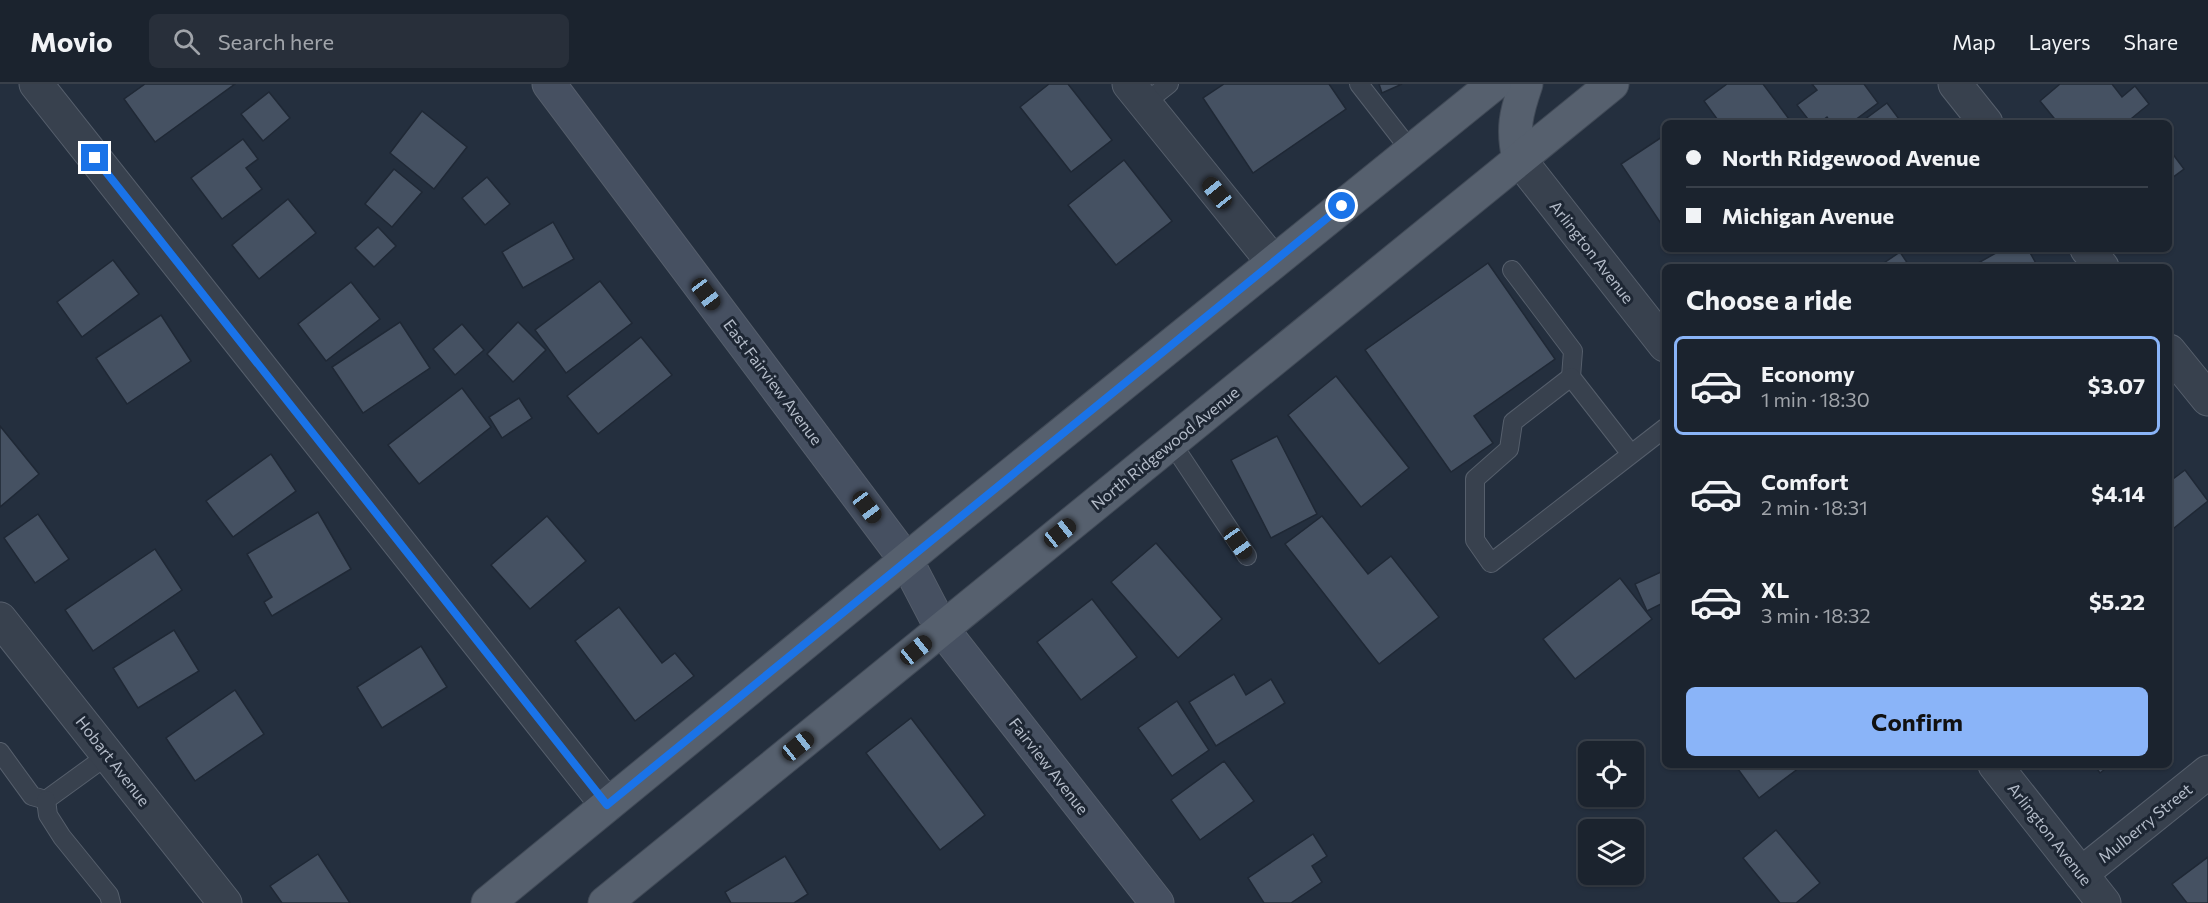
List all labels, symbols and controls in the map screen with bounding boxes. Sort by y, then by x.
search box [149,14,569,68]
text: Movio [30,24,113,58]
icon: search [170,25,203,58]
text: Search here [218,28,334,55]
text: Map [1952,29,1996,54]
text: Layers [2029,29,2091,54]
text: Share [2124,29,2178,54]
route end [81,144,108,171]
text: North Ridgewood Avenue [1722,144,1980,171]
car [1199,173,1235,213]
route start [1328,192,1355,219]
street label: Arlington Avenue [1546,197,1638,307]
text: Michigan Avenue [1722,202,1894,229]
car [688,274,724,314]
text: Choose a ride [1686,283,1852,316]
street label: East Fairview Avenue [720,315,827,448]
icon: car [1689,359,1743,413]
text: Economy [1761,360,1855,387]
text: $3.07 [2088,372,2145,399]
street label: North Ridgewood Avenue [1087,382,1243,513]
text: 1 min · 18:30 [1761,387,1870,411]
icon: car [1689,467,1743,521]
text: Comfort [1761,468,1849,495]
text: $4.14 [2091,480,2145,507]
car [849,487,885,527]
text: 2 min · 18:31 [1761,495,1868,519]
car [1040,515,1080,551]
car [1220,523,1256,563]
icon: car [1689,575,1743,629]
text: XL [1761,576,1789,603]
text: $5.22 [2089,588,2145,615]
text: 3 min · 18:32 [1761,603,1871,627]
car [896,632,936,668]
button: Confirm [1686,687,2148,756]
street label: Hobart Avenue [72,712,154,809]
street label: Fairview Avenue [1006,714,1093,818]
car [778,728,818,764]
map controls [1578,741,1644,885]
button: locate [1578,741,1644,807]
street label: Arlington Avenue [2004,779,2096,889]
street label: Mulberry Street [2094,779,2196,866]
button: layers [1578,819,1644,885]

